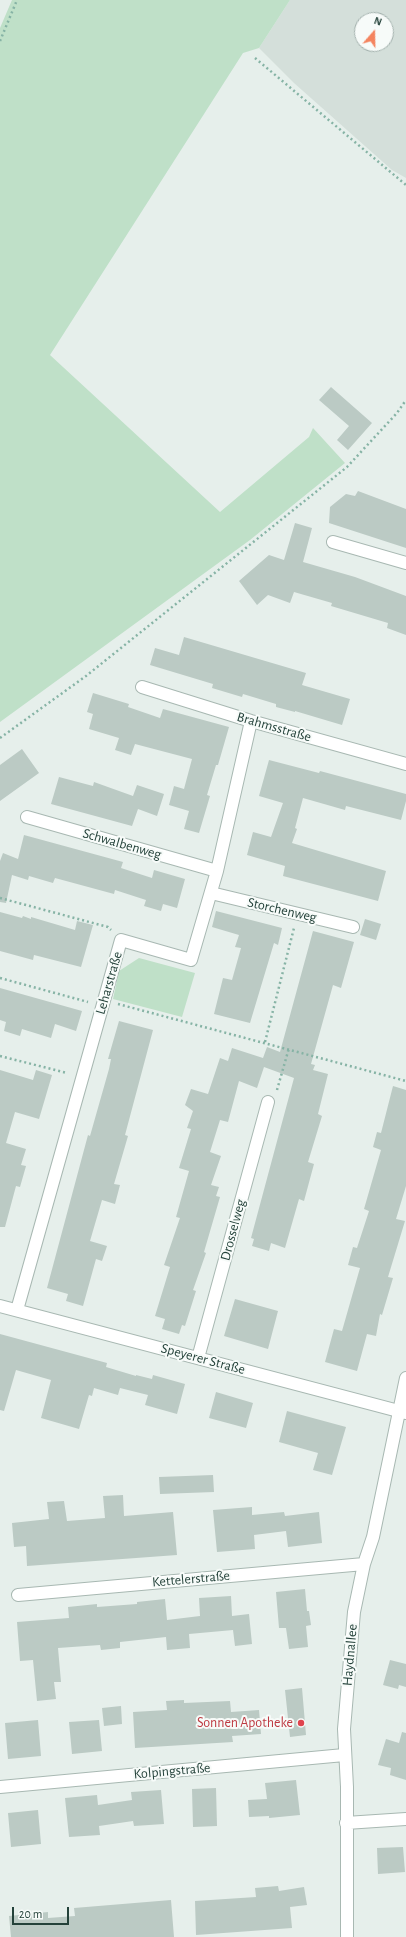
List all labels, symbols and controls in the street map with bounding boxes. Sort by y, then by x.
north arrow [354,12,394,52]
text: N [372,15,383,28]
street label: Brahmsstraße [235,708,313,746]
street label: Schwalbenweg [81,825,163,863]
street label: Storchenweg [246,894,318,926]
street label: Leharstraße [92,949,126,1017]
street label: Drosselweg [217,1197,249,1263]
street label: Speyerer Straße [159,1340,247,1378]
street label: Kettelerstraße [151,1567,231,1591]
street label: Haydnallee [339,1623,361,1687]
place label: Sonnen Apotheke [197,1715,293,1731]
marker: Sonnen Apotheke [296,1718,306,1728]
street label: Kolpingstraße [133,1759,211,1783]
scale bar [14,1899,71,1925]
text: 20 m [19,1908,42,1920]

